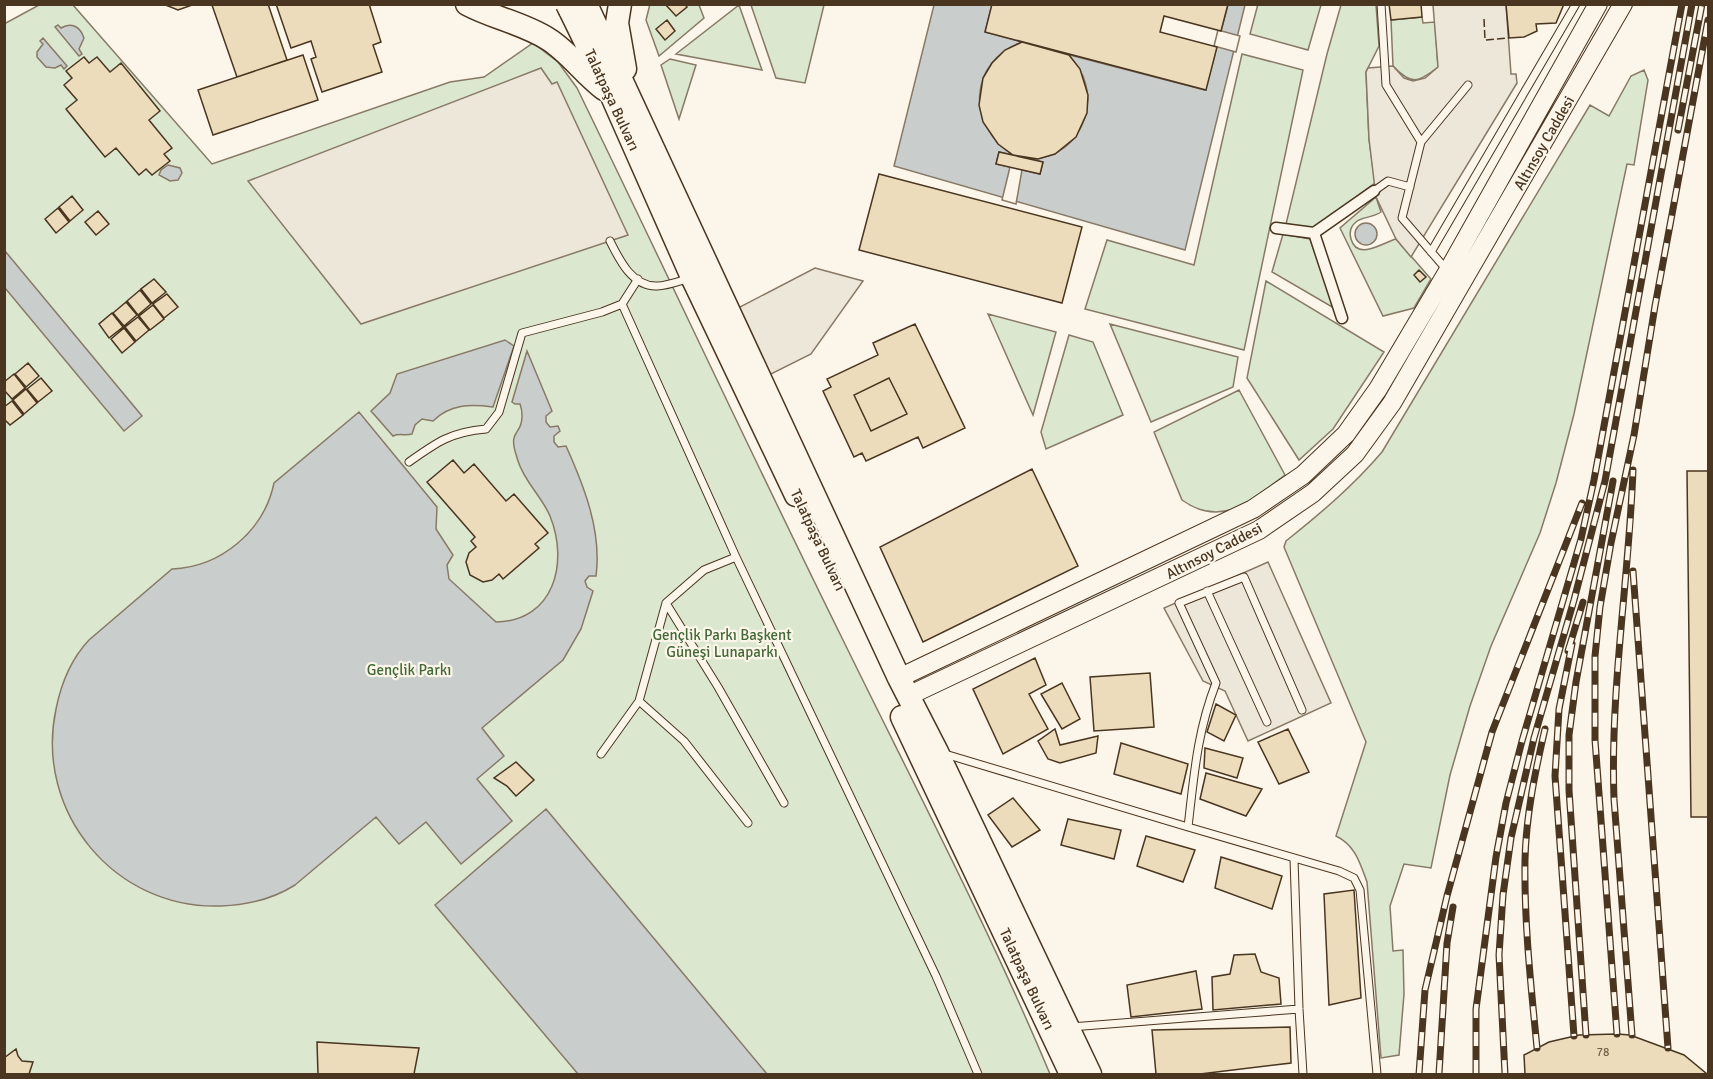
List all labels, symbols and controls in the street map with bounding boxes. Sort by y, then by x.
street label: Talatpaşa Bulvarı [581,46,643,154]
street label: Altınsoy Caddesi [1510,93,1578,193]
street label: Talatpaşa Bulvarı [787,486,849,594]
street label: Altınsoy Caddesi [1163,519,1265,583]
park label: Gençlik Parkı Başkent Güneşi Lunaparkı [652,626,792,661]
park label: Gençlik Parkı [367,661,451,679]
street label: Talatpaşa Bulvarı [996,925,1058,1033]
house number: 78 [1597,1045,1609,1060]

